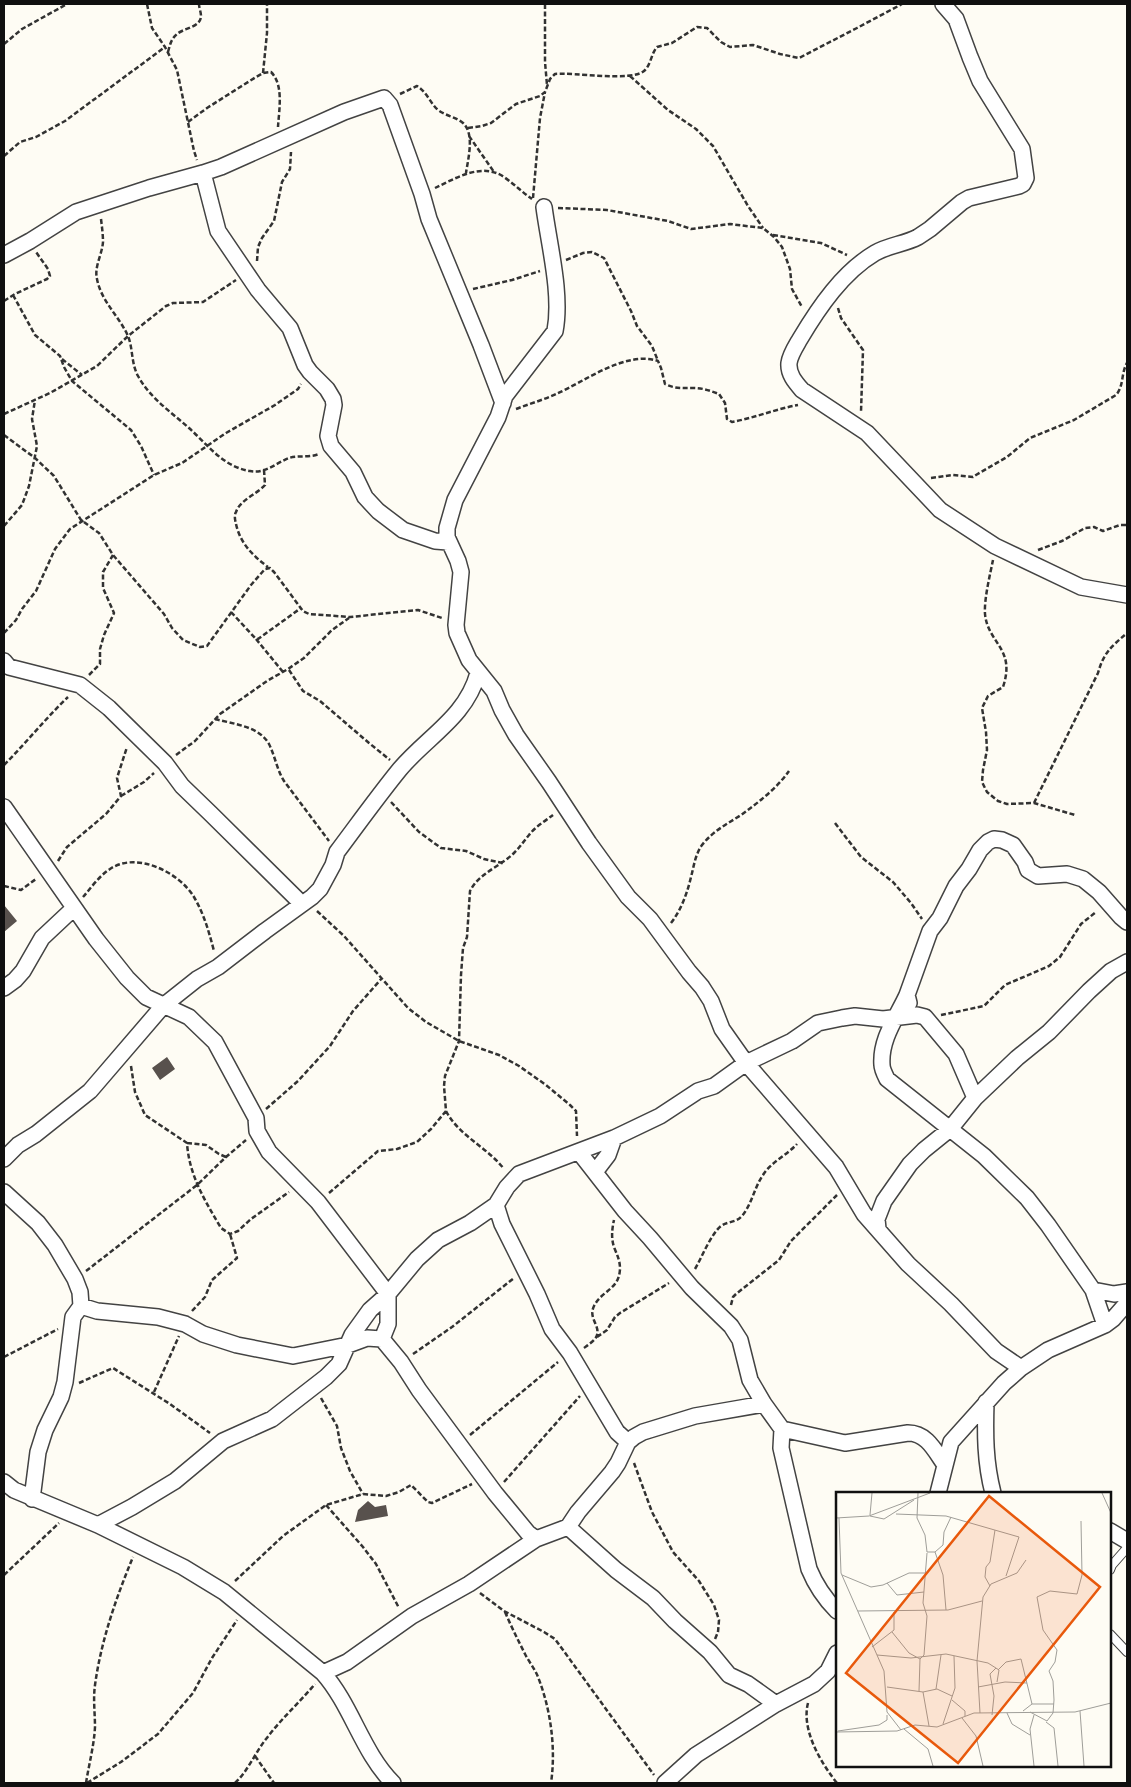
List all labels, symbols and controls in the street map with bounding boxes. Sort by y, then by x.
inset map [836,1492,1111,1767]

